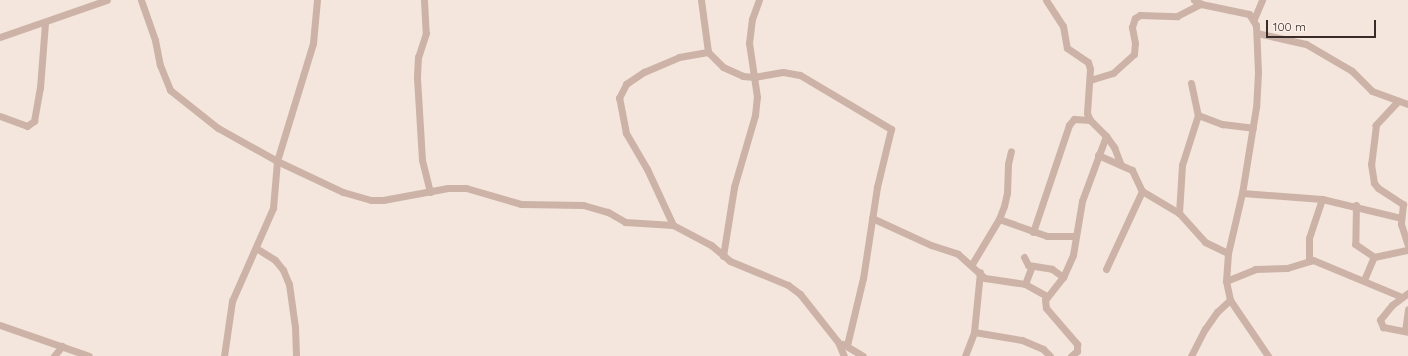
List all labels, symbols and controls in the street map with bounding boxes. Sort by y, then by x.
scale bar [1268,12,1378,38]
text: 100 m [1273,19,1306,34]

